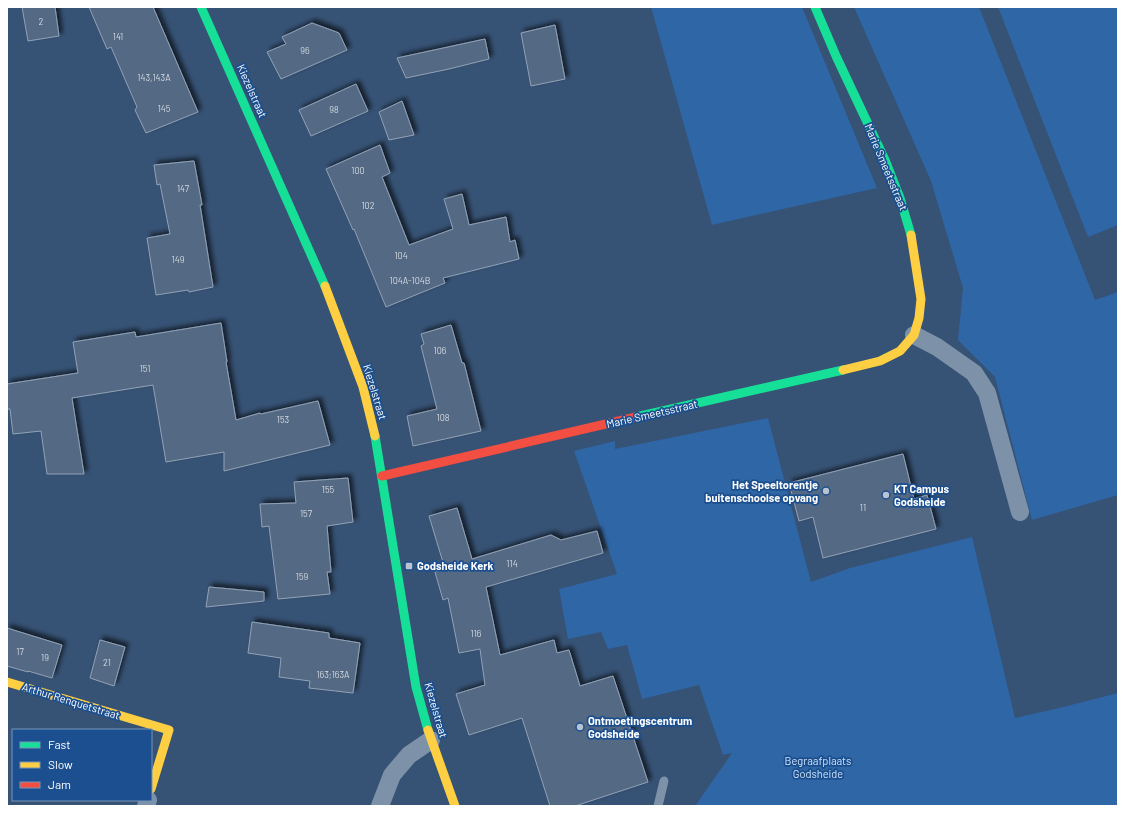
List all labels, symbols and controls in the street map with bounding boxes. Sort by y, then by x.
house number: 2 [39,16,44,27]
house number: 141 [113,31,123,42]
house number: 96 [300,45,310,56]
street label: Kiezelstraat [235,62,270,120]
house number: 143,143A [137,72,171,83]
house number: 145 [158,103,171,114]
house number: 98 [329,104,339,115]
street label: Marie Smeetsstraat [862,121,911,212]
house number: 100 [351,165,365,176]
house number: 147 [177,183,190,194]
house number: 102 [361,200,375,211]
house number: 104 [394,250,408,261]
house number: 149 [172,254,185,265]
house number: 104A-104B [390,275,430,286]
house number: 106 [434,345,447,356]
house number: 151 [140,363,150,374]
street label: Kiezelstraat [361,363,390,421]
street label: Marie Smeetsstraat [605,397,699,430]
house number: 108 [437,412,450,423]
house number: 153 [277,414,290,425]
place label: Het Speeltorentje buitenschoolse opvang [705,478,818,504]
place label: KT Campus Godsheide [894,482,949,508]
house number: 155 [322,484,335,495]
marker: Het Speeltorentje buitenschoolse opvang [821,486,831,496]
marker: KT Campus Godsheide [881,490,891,500]
house number: 11 [860,502,866,513]
house number: 157 [300,508,313,519]
house number: 114 [506,558,518,569]
place label: Godsheide Kerk [417,559,494,572]
marker: Godsheide Kerk [404,561,414,571]
house number: 159 [296,571,309,582]
house number: 116 [471,628,482,639]
house number: 17 [16,646,24,657]
house number: 19 [41,652,49,663]
house number: 21 [103,657,111,668]
house number: 163;163A [316,669,350,680]
street label: Arthur Renquetstraat [21,679,122,722]
street label: Kiezelstraat [422,681,451,739]
place label: Ontmoetingscentrum Godsheide [588,714,692,740]
marker: Ontmoetingscentrum Godsheide [575,722,585,732]
legend [12,729,152,801]
text: Fast [48,737,71,751]
park label: Begraafplaats Godsheide [785,754,851,780]
text: Slow [48,757,73,771]
text: Jam [48,777,71,791]

